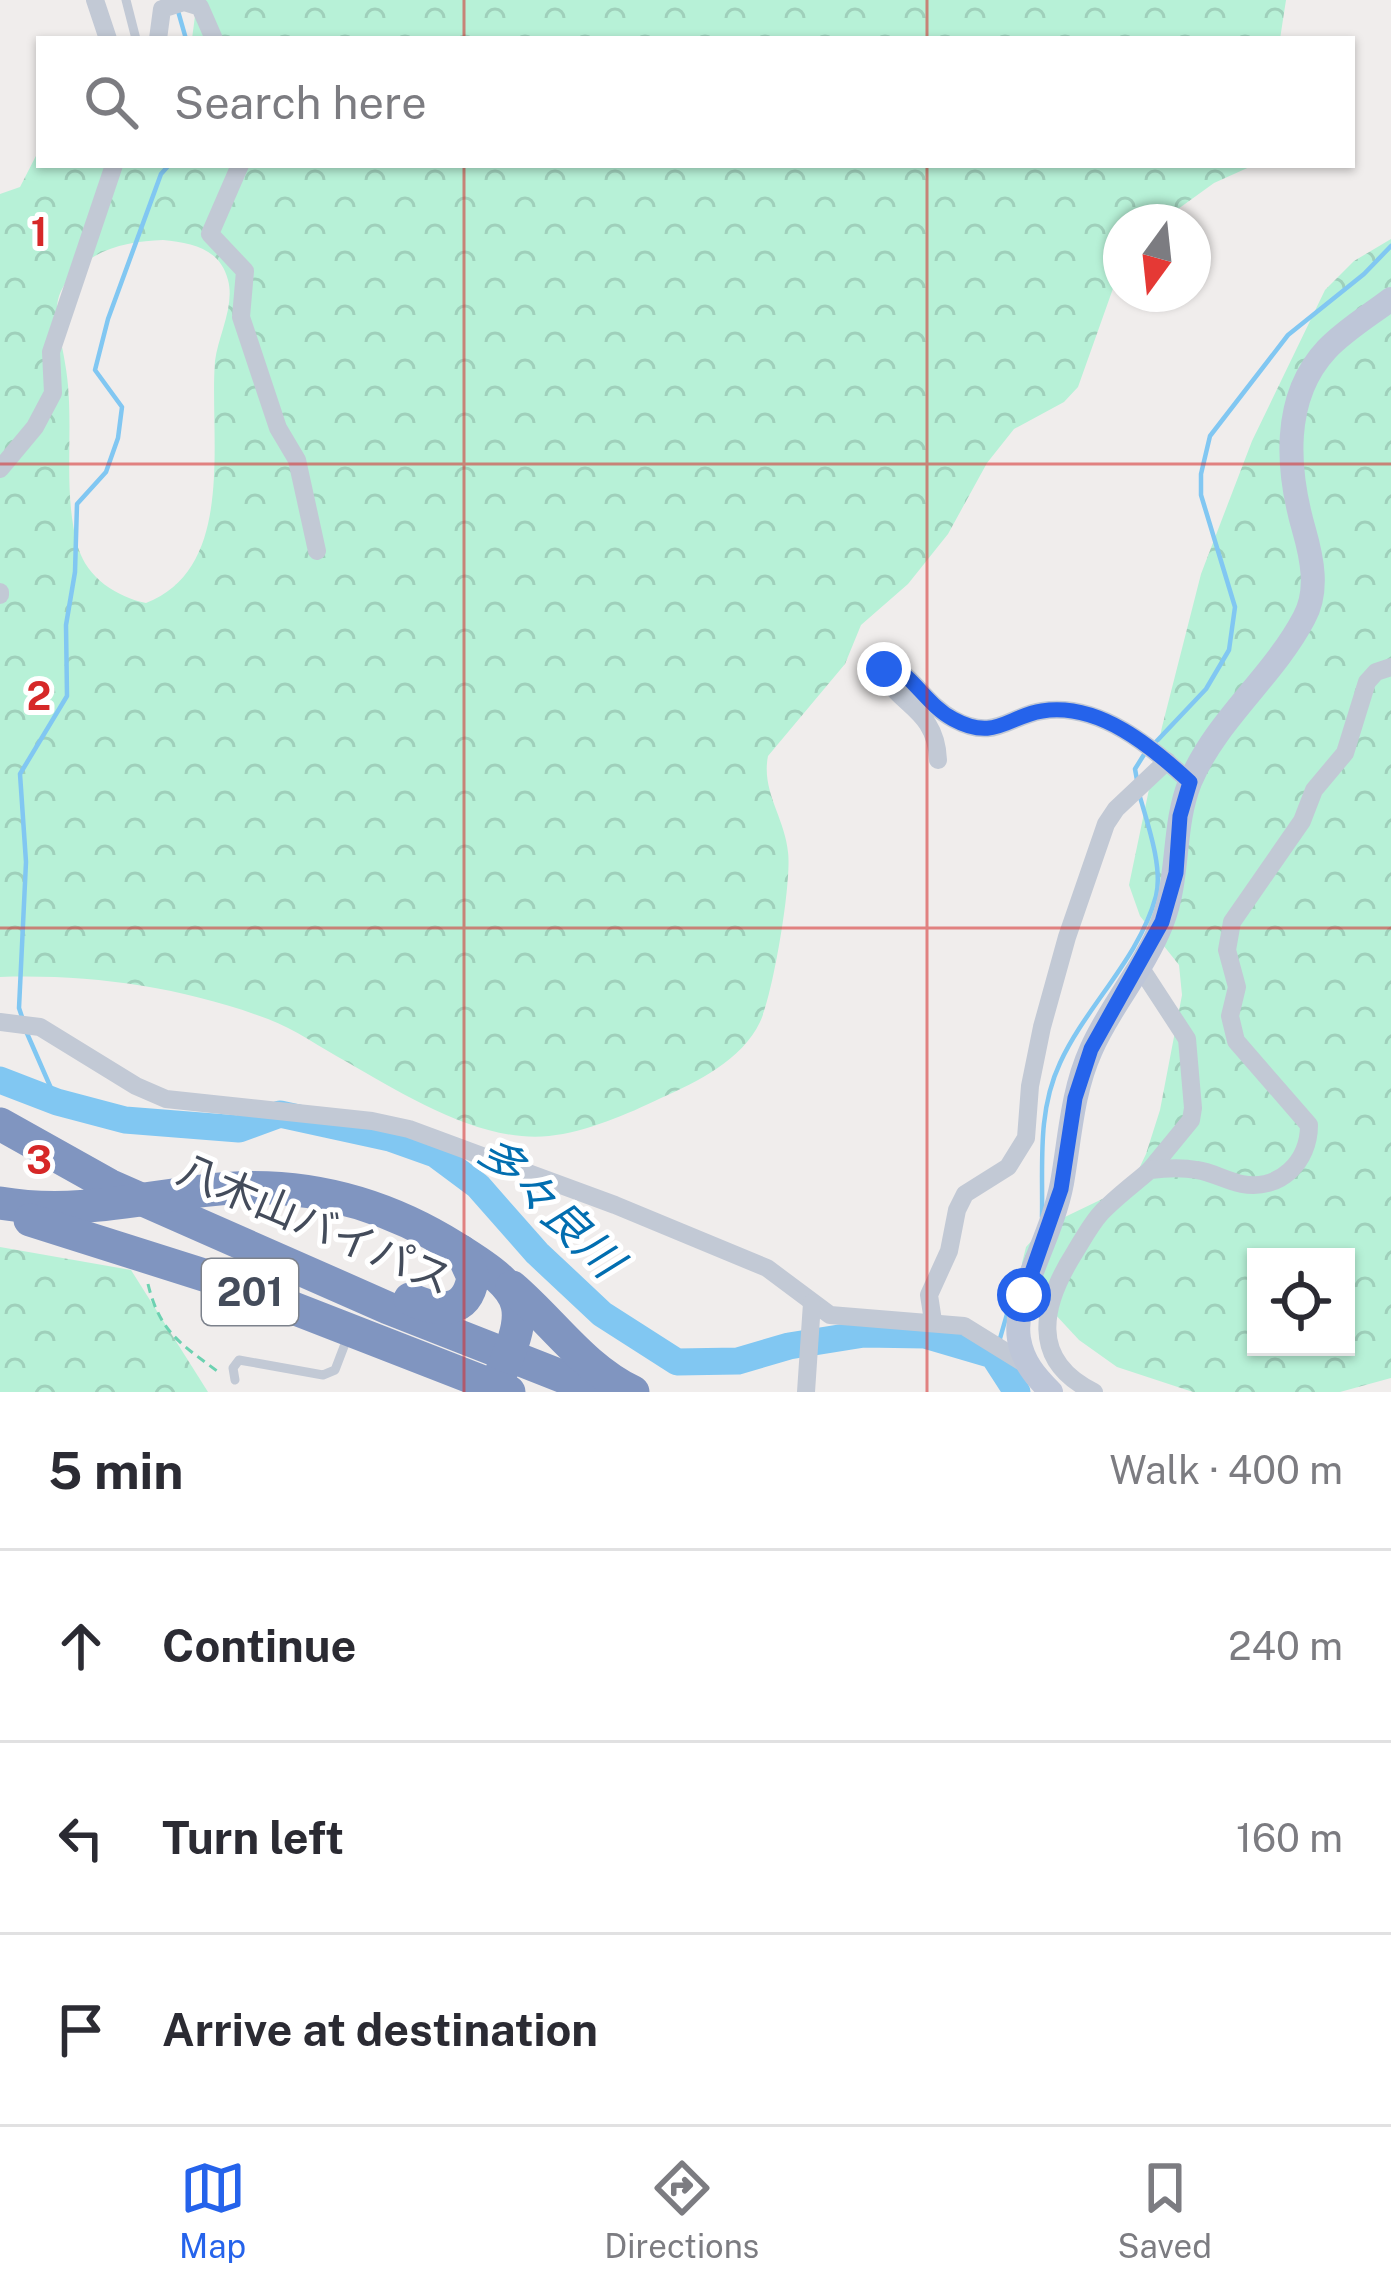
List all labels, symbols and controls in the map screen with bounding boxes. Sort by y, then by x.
search box [36,36,1355,168]
icon: search [78,69,144,135]
text: Search here [174,76,427,129]
north arrow [1103,204,1211,312]
text: 1 [31,209,47,255]
route end [857,642,911,696]
text: 2 [27,673,51,719]
water label: 多々良川 [467,1124,636,1290]
text: 3 [26,1137,52,1183]
street label: 八木山バイパス [171,1144,460,1303]
map controls [1247,1248,1355,1356]
button: locate [1247,1248,1355,1356]
road number: 201 [202,1259,298,1325]
route start [997,1268,1051,1322]
text: 5 min [48,1441,184,1500]
text: Walk · 400 m [1110,1447,1343,1493]
icon: ahead [48,1613,114,1679]
text: Continue [162,1619,356,1672]
text: 240 m [1228,1623,1343,1669]
icon: left [48,1805,114,1871]
text: Turn left [162,1811,344,1864]
text: 160 m [1236,1815,1343,1861]
icon: arrive [48,1997,114,2063]
text: Arrive at destination [162,2003,598,2056]
tab: Map [179,2155,246,2265]
tab: Directions [604,2155,759,2265]
tab: Saved [1118,2155,1212,2265]

